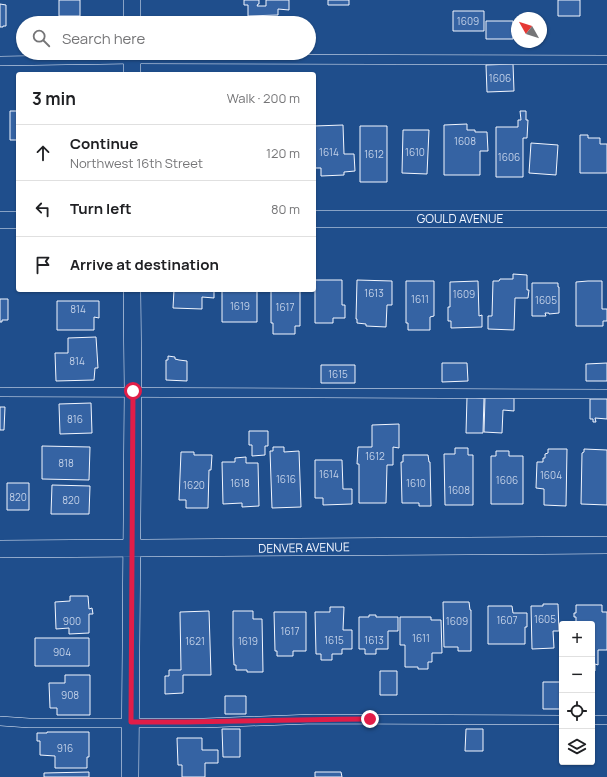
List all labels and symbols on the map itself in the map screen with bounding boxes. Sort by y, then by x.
north arrow [511,12,547,48]
house number: 1609 [457,14,479,28]
house number: 1606 [489,71,511,85]
house number: 1608 [454,134,476,148]
house number: 1614 [319,145,339,159]
house number: 1610 [405,145,425,159]
house number: 1612 [364,147,384,161]
house number: 1606 [498,150,520,164]
street label: GOULD AVENUE [417,210,503,227]
house number: 1613 [364,286,384,300]
house number: 1609 [453,287,475,301]
house number: 1611 [411,292,429,306]
house number: 1605 [535,293,557,307]
house number: 1619 [230,299,250,313]
house number: 1617 [276,300,294,314]
house number: 814 [70,302,86,316]
house number: 814 [69,354,85,368]
house number: 1615 [328,367,348,381]
route start [124,382,142,400]
house number: 816 [67,412,83,426]
house number: 1612 [365,449,385,463]
house number: 818 [58,456,74,470]
house number: 1614 [319,467,339,481]
house number: 1604 [540,468,562,482]
house number: 1616 [276,472,296,486]
house number: 1606 [496,473,518,487]
house number: 1618 [230,476,250,490]
house number: 1610 [406,476,426,490]
house number: 1620 [183,478,205,492]
house number: 1608 [448,483,470,497]
house number: 820 [9,490,27,504]
house number: 820 [62,493,80,507]
street label: DENVER AVENUE [258,538,350,557]
house number: 1605 [534,612,556,626]
house number: 1607 [496,613,518,627]
house number: 900 [63,614,81,628]
house number: 1609 [446,614,468,628]
house number: 1617 [281,624,299,638]
house number: 1611 [412,631,430,645]
house number: 1615 [324,633,344,647]
house number: 1613 [364,633,384,647]
house number: 1621 [185,634,205,648]
house number: 1619 [238,634,258,648]
house number: 904 [53,645,71,659]
house number: 908 [61,688,79,702]
route end [361,710,379,728]
house number: 916 [57,741,73,755]

